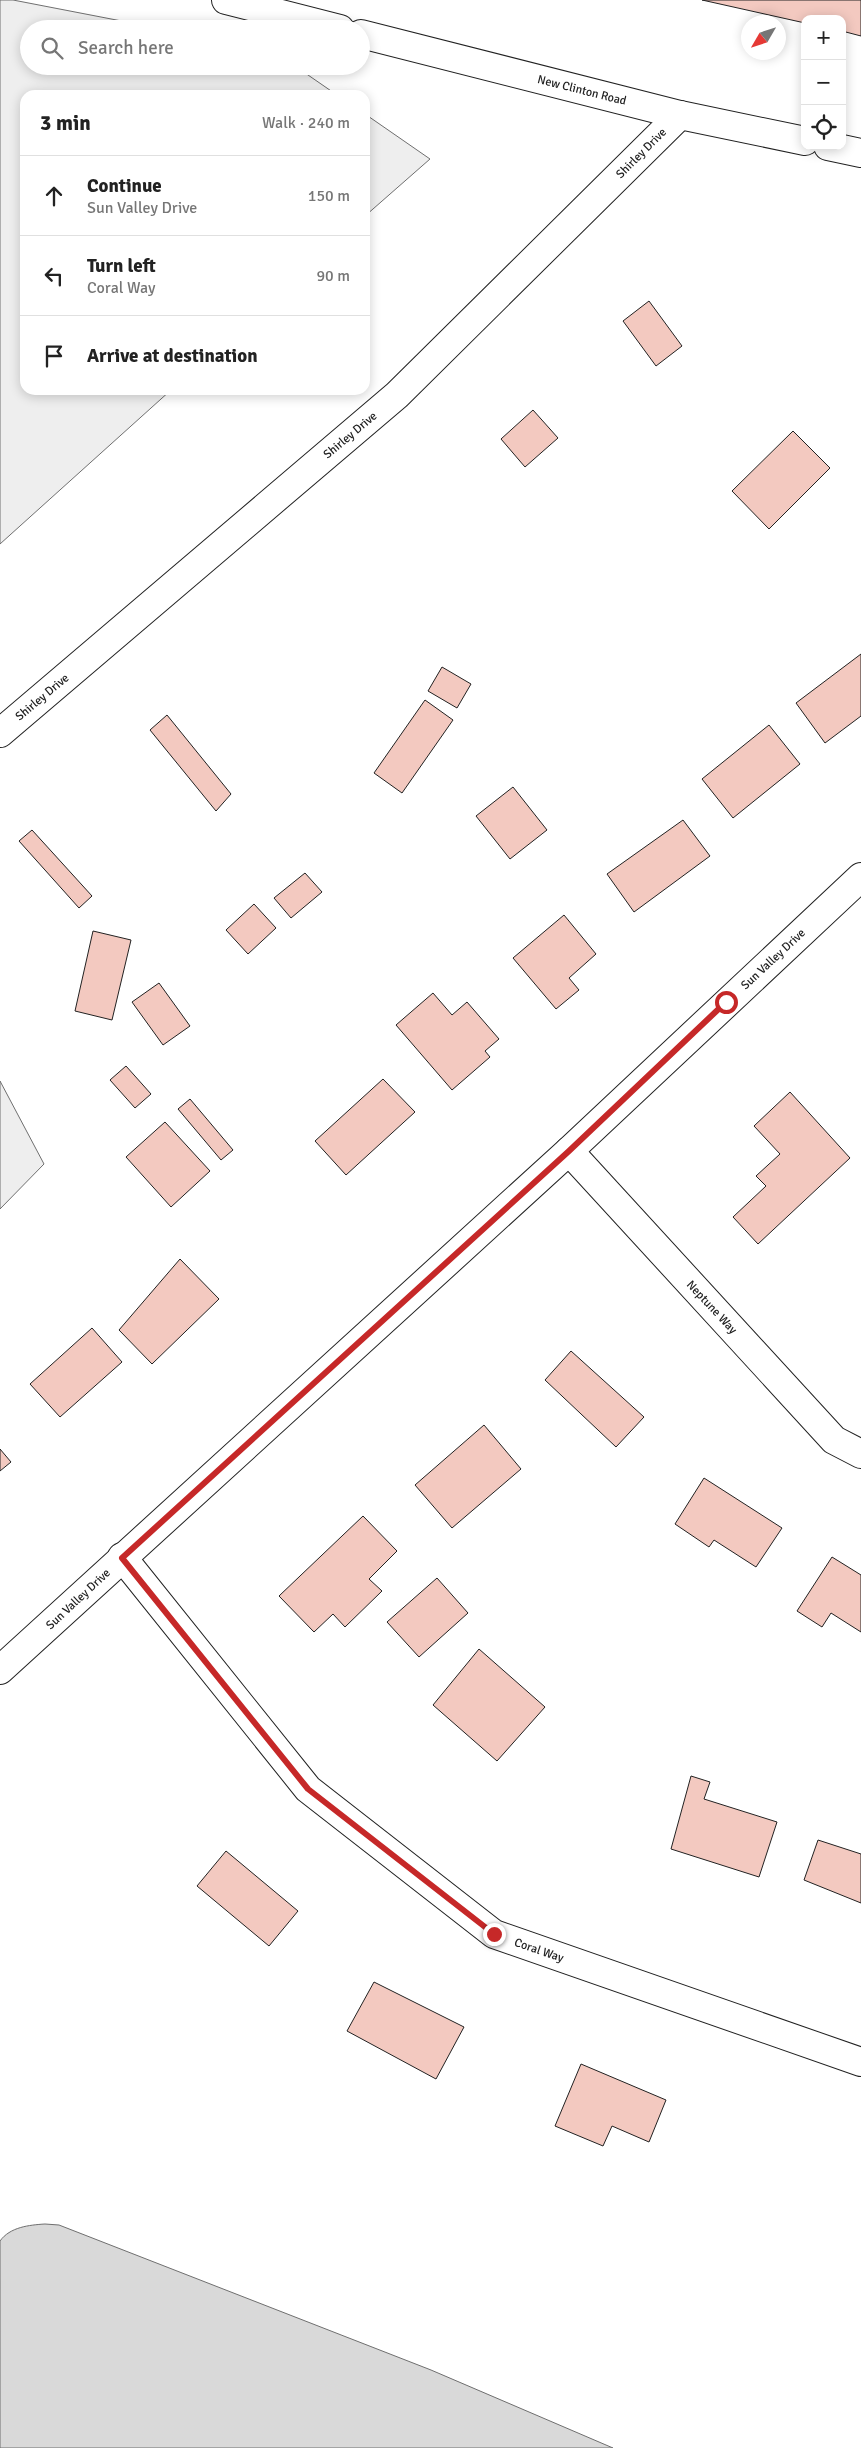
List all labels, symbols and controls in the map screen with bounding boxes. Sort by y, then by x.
north arrow [741,15,786,60]
map controls [801,15,846,150]
button: + [801,15,846,60]
search box [20,20,370,75]
icon: search [38,34,66,62]
text: Search here [78,36,174,60]
button: − [801,60,846,105]
street label: New Clinton Road [536,72,628,109]
button: locate [801,105,846,150]
text: 3 min [40,110,91,136]
text: Walk · 240 m [262,113,350,133]
street label: Shirley Drive [613,125,670,182]
text: Continue [87,174,162,198]
icon: ahead [40,182,68,210]
text: 150 m [308,186,350,206]
text: Sun Valley Drive [87,198,197,218]
text: Turn left [87,254,156,278]
icon: left [40,262,68,290]
text: 90 m [316,266,350,286]
text: Coral Way [87,278,155,298]
icon: arrive [40,342,68,370]
text: Arrive at destination [87,344,258,368]
street label: Shirley Drive [321,409,380,462]
street label: Shirley Drive [13,671,72,724]
street label: Sun Valley Drive [738,926,809,993]
route start [715,991,738,1014]
street label: Neptune Way [683,1277,740,1338]
street label: Sun Valley Drive [43,1566,114,1633]
route end [483,1923,506,1946]
street label: Coral Way [512,1935,566,1966]

